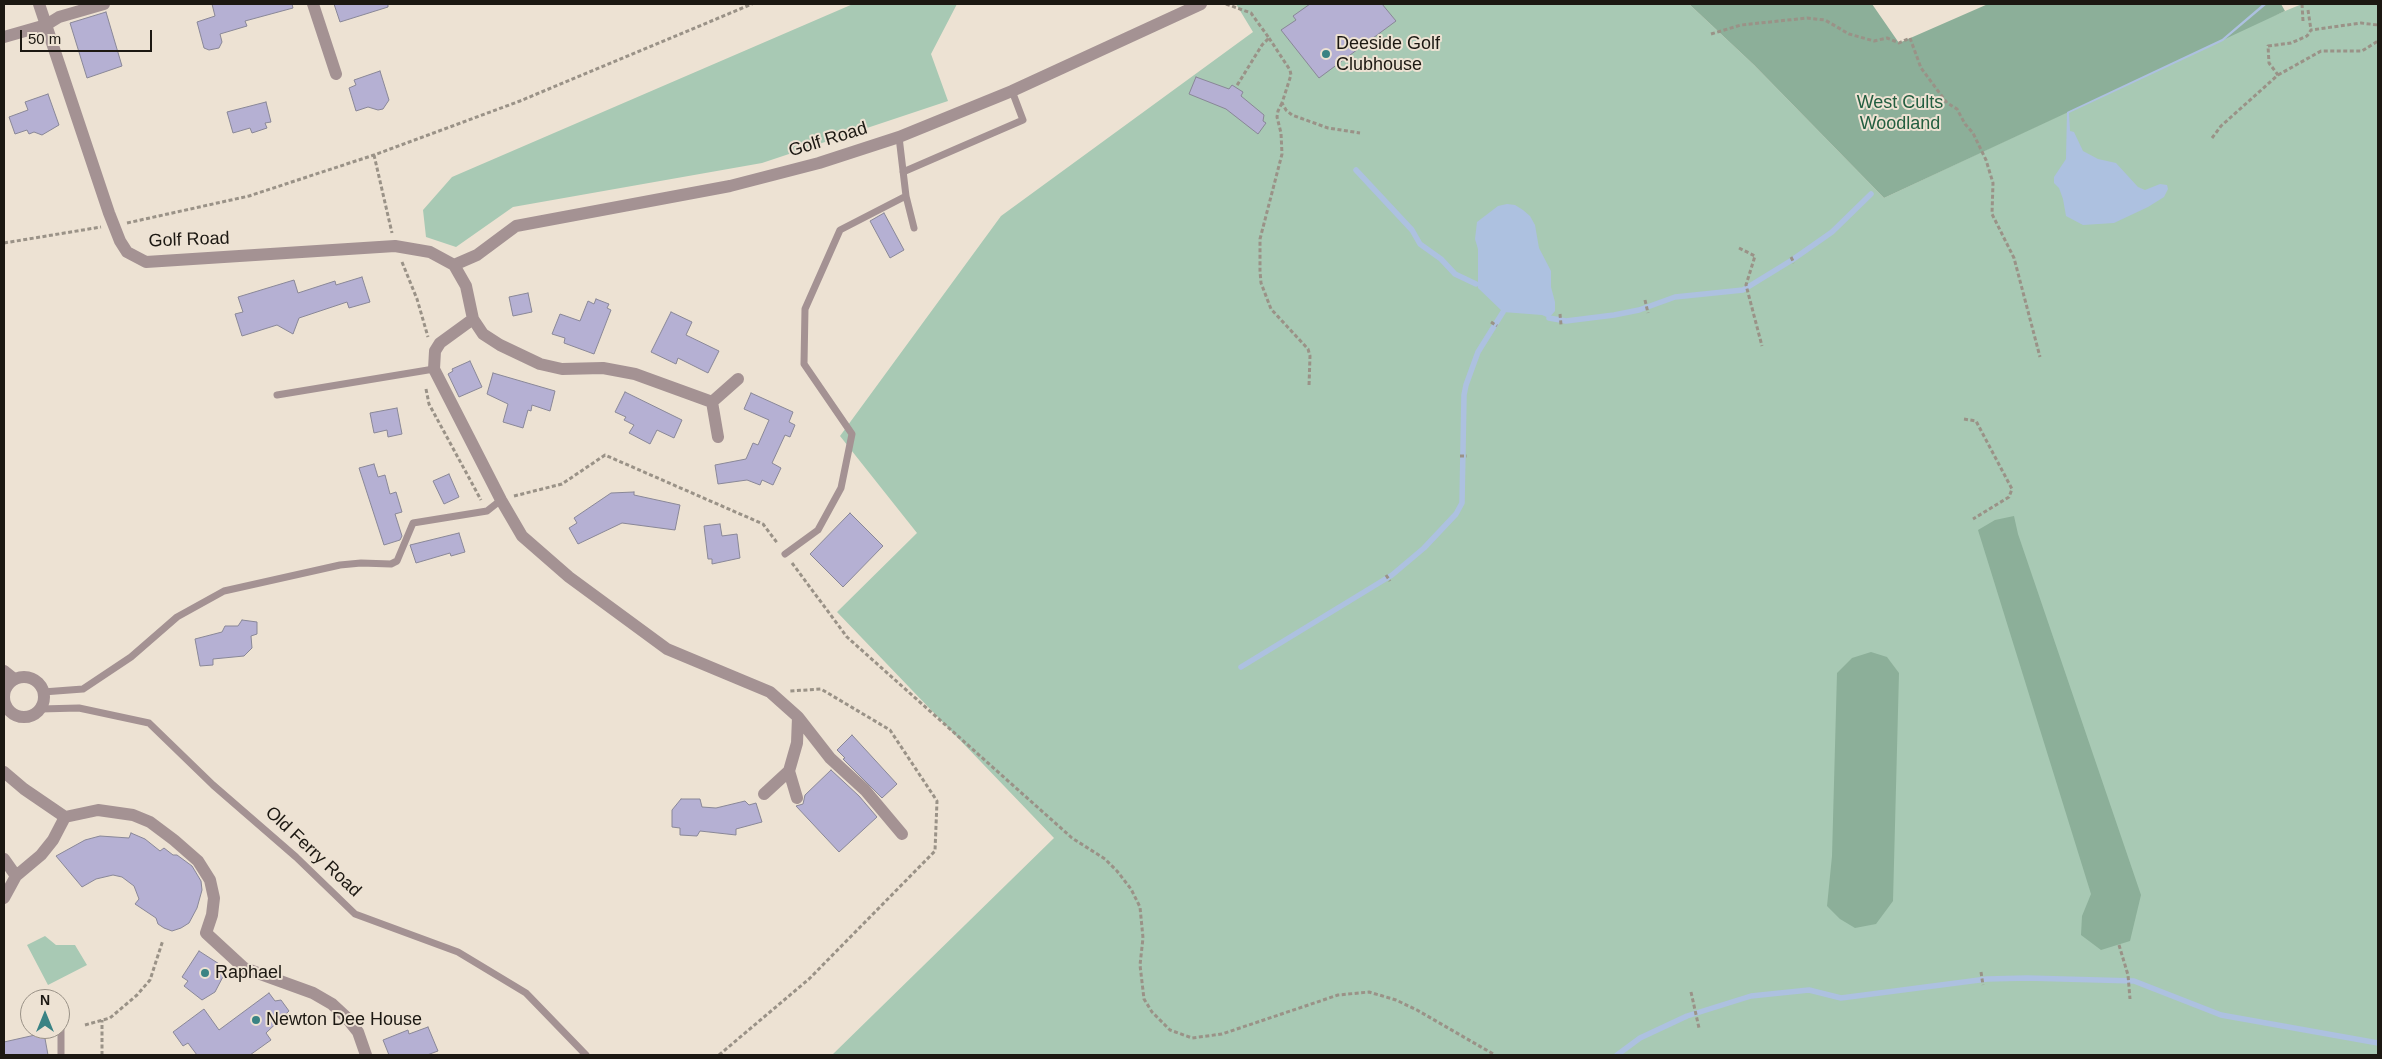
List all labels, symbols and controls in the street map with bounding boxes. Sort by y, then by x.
scale bar [22,20,155,52]
text: 50 m [28,30,61,47]
place label: Deeside Golf Clubhouse [1336,33,1440,76]
marker: Deeside Golf Clubhouse [1320,48,1332,60]
park label: West Cults Woodland [1857,92,1943,134]
street label: Golf Road [786,118,870,162]
street label: Golf Road [148,228,230,252]
street label: Old Ferry Road [261,802,365,902]
place label: Raphael [215,962,282,984]
marker: Raphael [199,967,211,979]
north arrow [20,989,70,1039]
text: N [40,992,50,1008]
place label: Newton Dee House [266,1009,422,1031]
marker: Newton Dee House [250,1014,262,1026]

